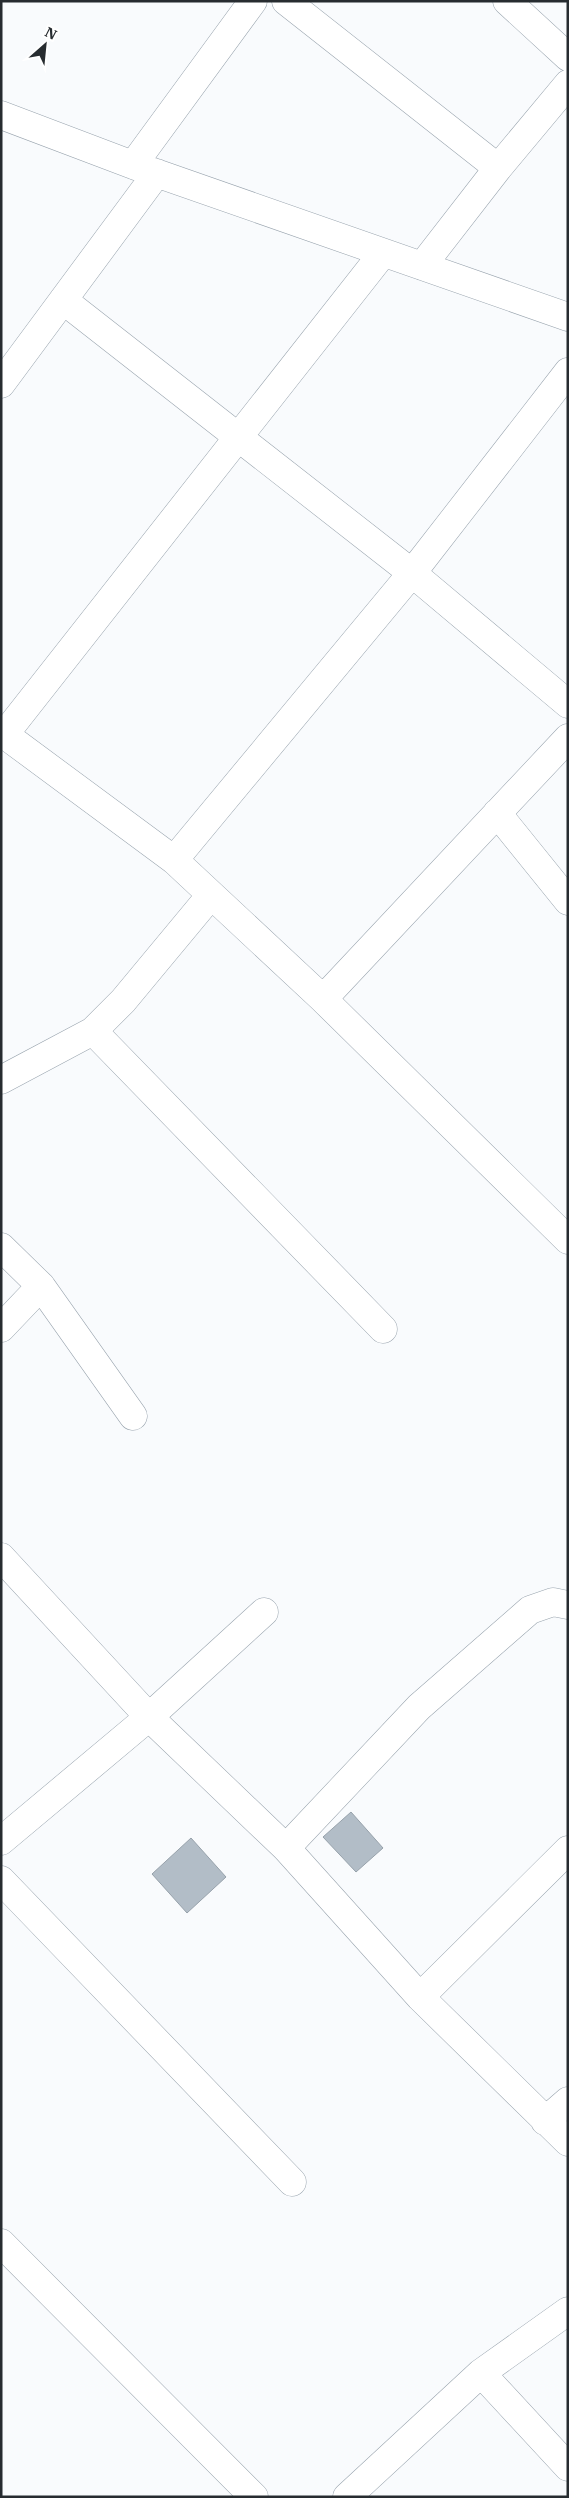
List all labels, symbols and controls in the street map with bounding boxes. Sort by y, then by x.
north arrow [20,20,70,70]
text: N [42,23,60,44]

